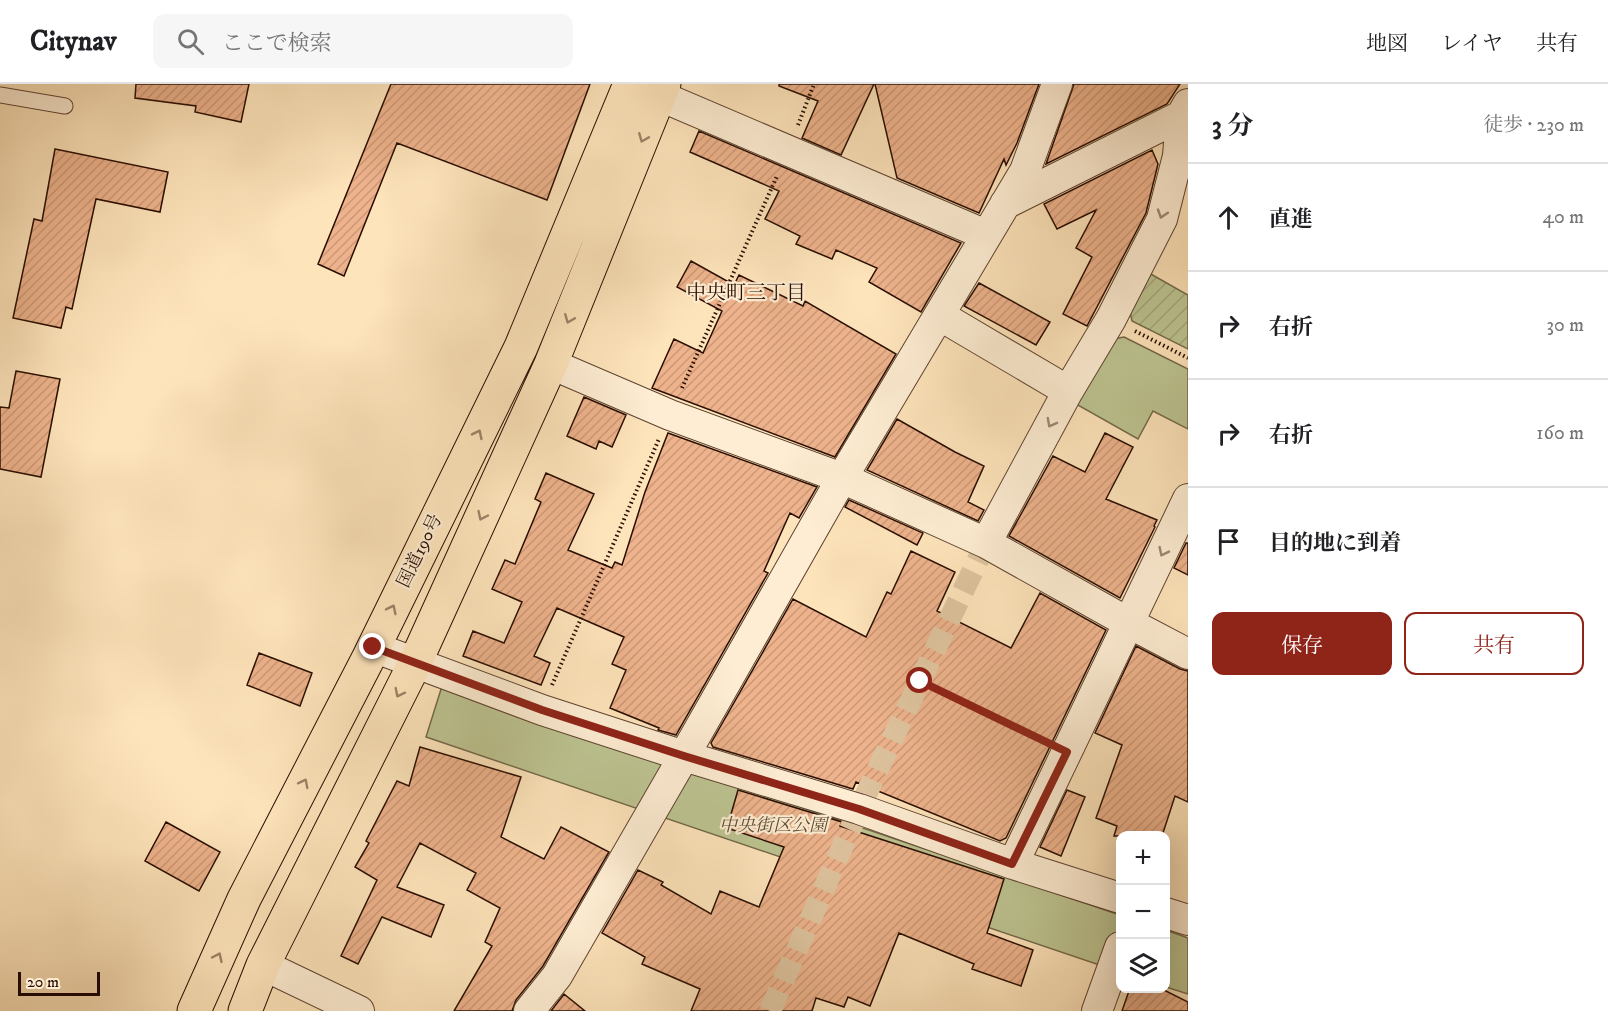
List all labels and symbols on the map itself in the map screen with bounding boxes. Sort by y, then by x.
one-way arrow [638,132,650,143]
one-way arrow [1157,208,1170,219]
district label: 中央町三丁目 [686,281,806,306]
one-way arrow [564,313,577,324]
one-way arrow [1047,416,1058,427]
one-way arrow [471,429,483,440]
one-way arrow [477,510,489,521]
street label: 国道190号 [393,511,447,591]
one-way arrow [1158,545,1170,556]
one-way arrow [385,604,397,615]
route end [359,633,385,659]
route start [906,667,932,693]
one-way arrow [395,687,407,698]
one-way arrow [297,778,308,789]
park label: 中央街区公園 [719,815,830,837]
one-way arrow [210,953,222,964]
scale bar [18,969,100,996]

